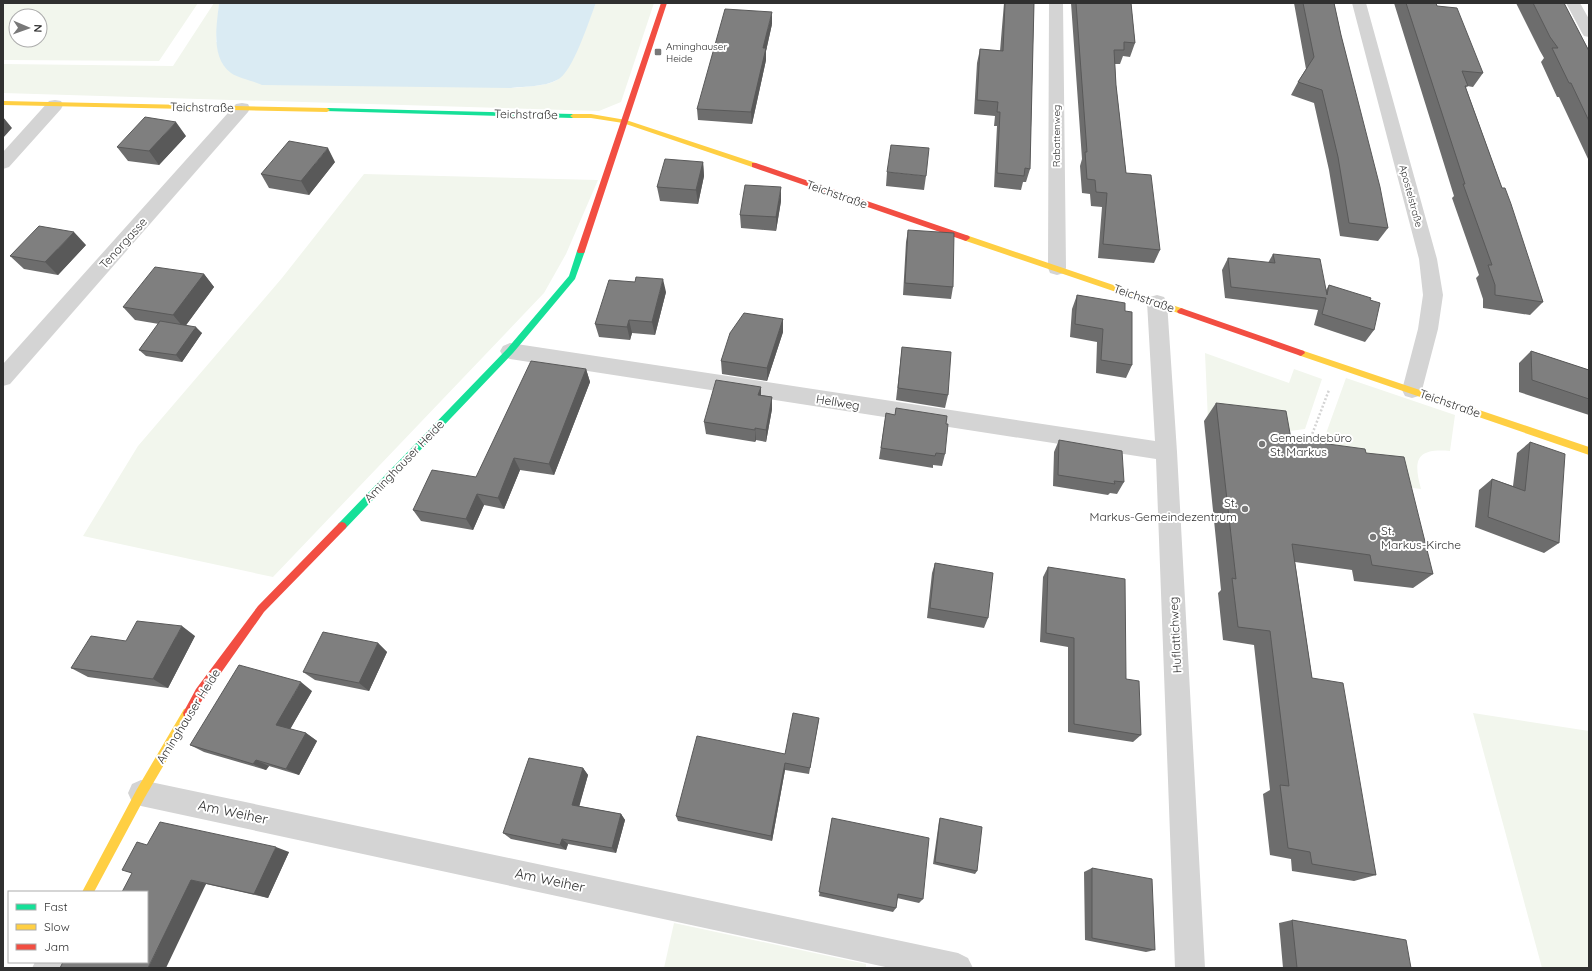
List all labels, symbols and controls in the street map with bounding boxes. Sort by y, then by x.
north arrow [8,8,48,48]
text: N [31,24,45,33]
place label: Aminghauser Heide [666,40,727,65]
marker: Aminghauser Heide [653,47,663,57]
street label: Teichstraße [170,99,234,115]
street label: Rabattenweg [1050,105,1063,167]
street label: Teichstraße [494,106,558,122]
street label: Apostelstraße [1396,163,1426,229]
street label: Teichstraße [804,177,870,212]
street label: Tenorgasse [96,214,150,272]
street label: Teichstraße [1111,281,1177,316]
street label: Teichstraße [1417,386,1483,421]
street label: Hellweg [815,391,861,413]
street label: Aminghauser Heide [361,416,447,505]
place label: Gemeindebüro St. Markus [1270,430,1352,459]
marker: Gemeindebüro St. Markus [1257,439,1267,449]
place label: St. Markus-Gemeindezentrum [1089,495,1237,524]
marker: St. Markus-Gemeindezentrum [1240,504,1250,514]
place label: St. Markus-Kirche [1381,523,1461,552]
marker: St. Markus-Kirche [1368,532,1378,542]
street label: Huflattichweg [1166,596,1184,674]
street label: Aminghauser Heide [153,666,223,766]
street label: Am Weiher [196,796,270,828]
street label: Am Weiher [513,864,587,896]
legend [8,891,148,963]
text: Fast [44,899,68,914]
text: Slow [44,919,70,934]
text: Jam [44,939,69,954]

